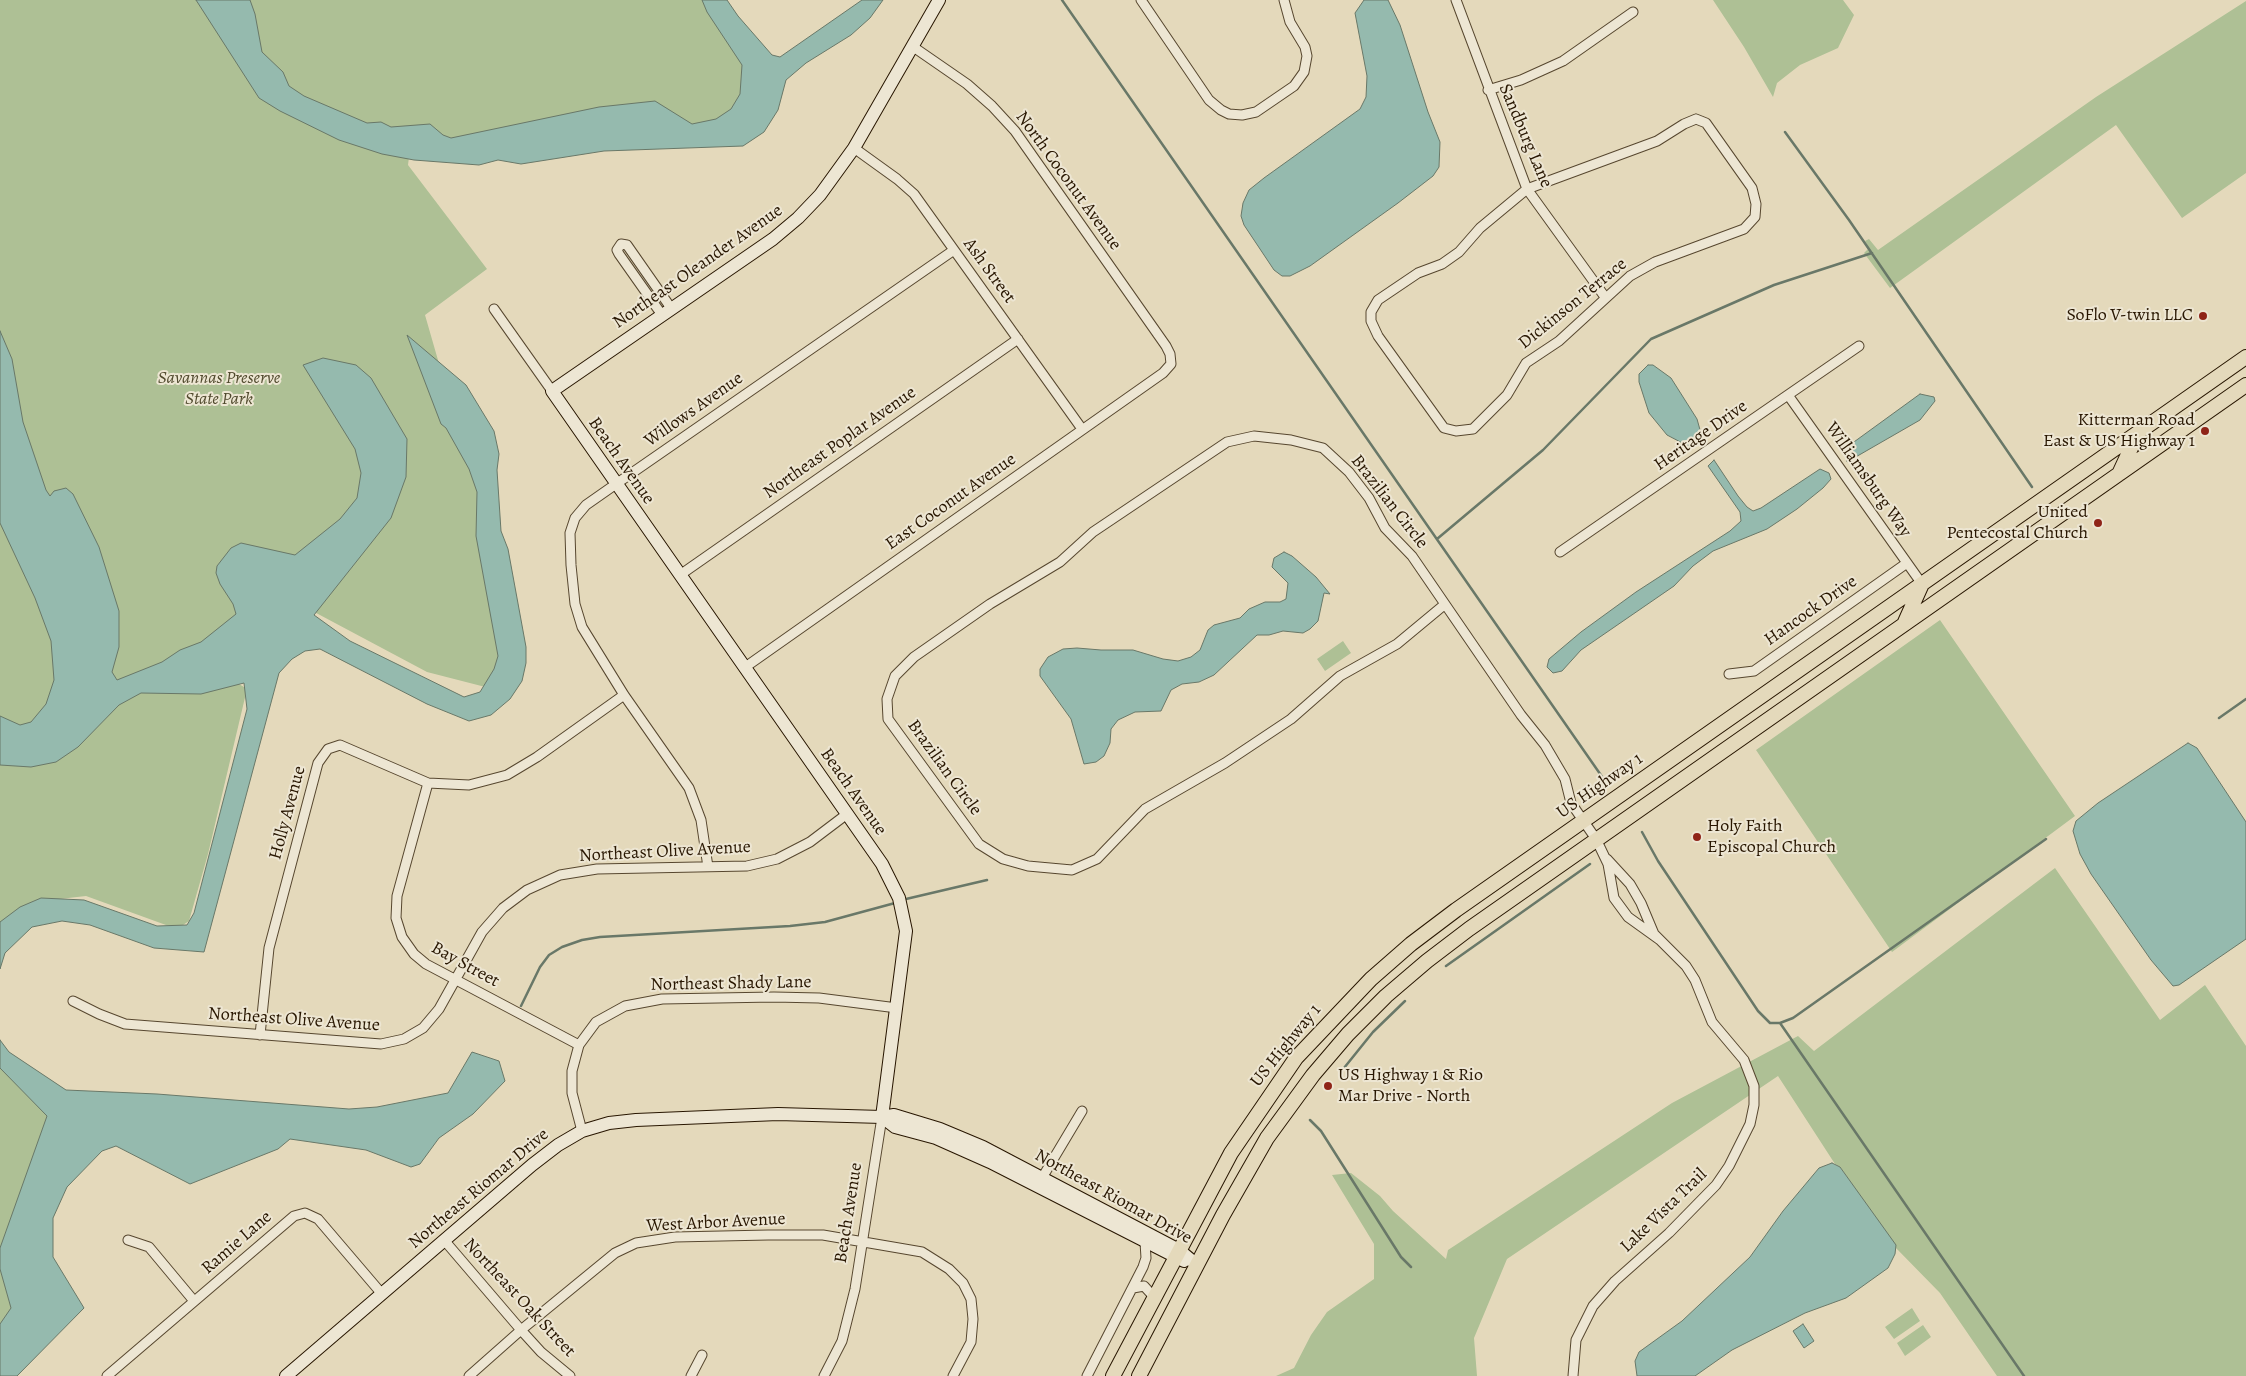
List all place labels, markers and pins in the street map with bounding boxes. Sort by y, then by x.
place label: SoFlo V-twin LLC [2066,305,2193,327]
marker: SoFlo V-twin LLC [2197,310,2209,322]
place label: Kitterman Road East & US Highway 1 [2043,410,2195,452]
marker: Kitterman Road East & US Highway 1 [2199,425,2211,437]
place label: United Pentecostal Church [1947,502,2088,544]
marker: United Pentecostal Church [2092,517,2104,529]
place label: Holy Faith Episcopal Church [1707,816,1836,859]
marker: Holy Faith Episcopal Church [1691,831,1703,843]
place label: US Highway 1 & Rio Mar Drive - North [1338,1065,1483,1108]
marker: US Highway 1 & Rio Mar Drive - North [1322,1080,1334,1092]

